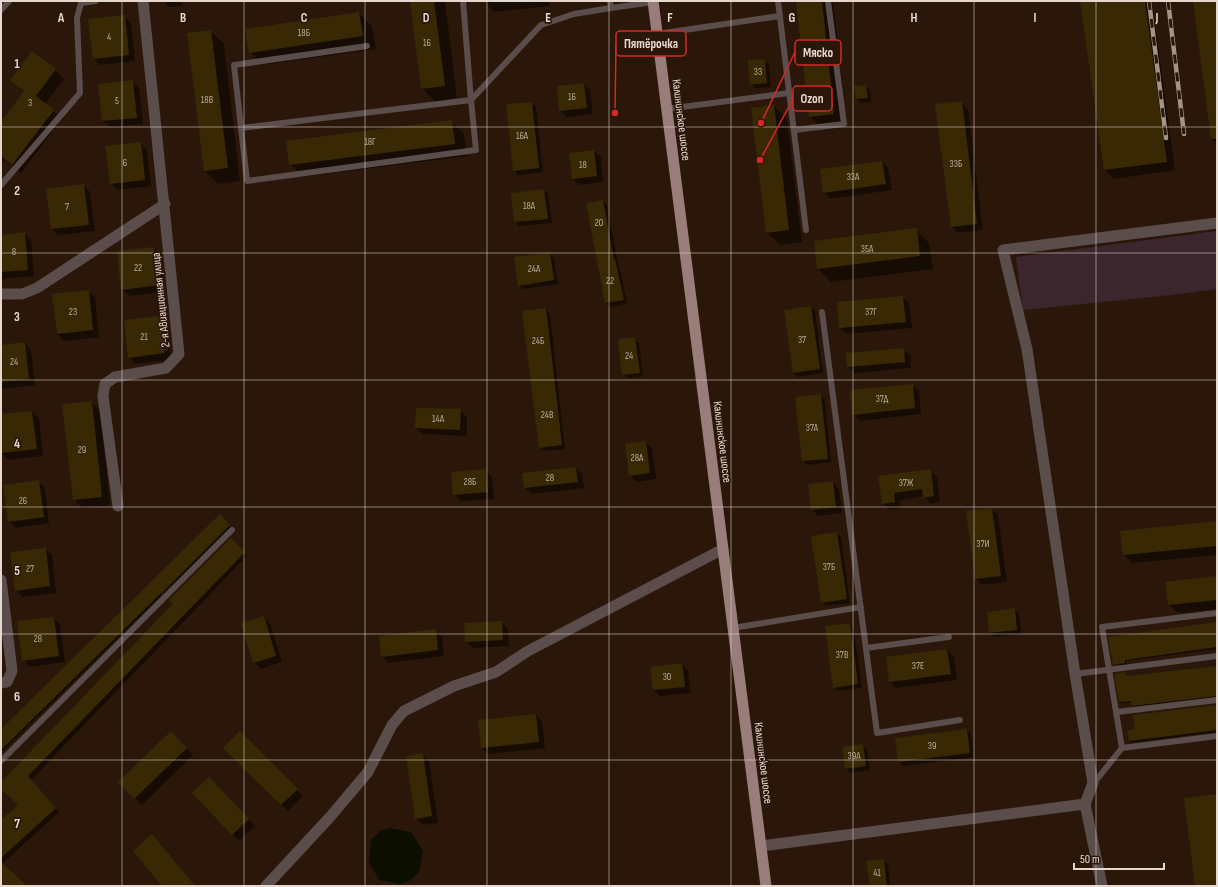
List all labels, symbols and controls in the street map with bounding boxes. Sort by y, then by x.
text: A [57,10,65,26]
text: B [180,10,186,26]
text: C [301,10,308,26]
text: D [423,10,430,26]
text: E [545,10,551,26]
text: F [667,10,673,26]
text: G [789,10,796,26]
text: H [911,10,918,26]
text: I [1034,10,1037,26]
text: J [1155,10,1159,26]
house number: 18Б [298,27,311,39]
house number: 4 [107,31,111,43]
callout: Пятёрочка [616,31,686,56]
text: Пятёрочка [624,36,678,52]
house number: 16 [423,37,431,49]
callout: Мяско [795,40,841,65]
text: Мяско [803,45,833,61]
text: 1 [14,56,20,72]
house number: 33 [754,66,762,78]
street label: Калининское шоссе [669,78,693,162]
callout: Ozon [793,86,832,111]
house number: 16 [568,91,576,103]
text: Ozon [800,91,824,107]
house number: 18В [201,94,214,106]
house number: 5 [115,95,119,107]
house number: 3 [28,97,32,109]
house number: 16А [516,130,529,142]
house number: 18Г [364,136,376,148]
house number: 6 [123,157,127,169]
house number: 33Б [950,158,963,170]
house number: 18 [579,159,587,171]
house number: 33А [847,171,860,183]
text: 2 [14,183,20,199]
house number: 18А [523,200,536,212]
house number: 7 [65,201,69,213]
house number: 20 [595,217,603,229]
house number: 35А [861,243,874,255]
house number: 8 [12,246,16,258]
street label: 2-я Авиационная улица [149,251,173,348]
house number: 22 [134,262,142,274]
house number: 24А [528,263,541,275]
house number: 22 [606,275,614,287]
house number: 23 [69,306,77,318]
house number: 37Г [865,306,877,318]
text: 3 [14,309,20,325]
house number: 21 [140,331,148,343]
house number: 37 [798,334,806,346]
house number: 24Б [532,335,545,347]
house number: 24 [625,350,633,362]
house number: 24 [10,356,18,368]
house number: 37Д [876,393,889,405]
street label: Калининское шоссе [710,400,734,484]
house number: 24В [541,409,554,421]
house number: 14А [432,413,445,425]
house number: 37А [806,422,819,434]
text: 4 [14,436,20,452]
house number: 29 [78,444,86,456]
house number: 28А [631,452,644,464]
house number: 28 [546,472,554,484]
house number: 28Б [464,476,477,488]
house number: 37Ж [899,477,914,489]
house number: 26 [19,495,27,507]
house number: 37И [976,538,990,550]
house number: 37Б [823,561,836,573]
text: 5 [14,563,20,579]
house number: 27 [26,563,34,575]
house number: 28 [34,633,42,645]
house number: 37В [836,649,849,661]
house number: 37Е [912,660,924,672]
house number: 30 [663,671,671,683]
text: 6 [14,689,20,705]
street label: Калининское шоссе [751,721,775,805]
house number: 39 [928,740,936,752]
house number: 39А [848,750,861,762]
text: 7 [14,816,20,832]
scale bar [1074,845,1164,871]
text: 50 m [1080,852,1100,867]
house number: 41 [873,867,881,879]

